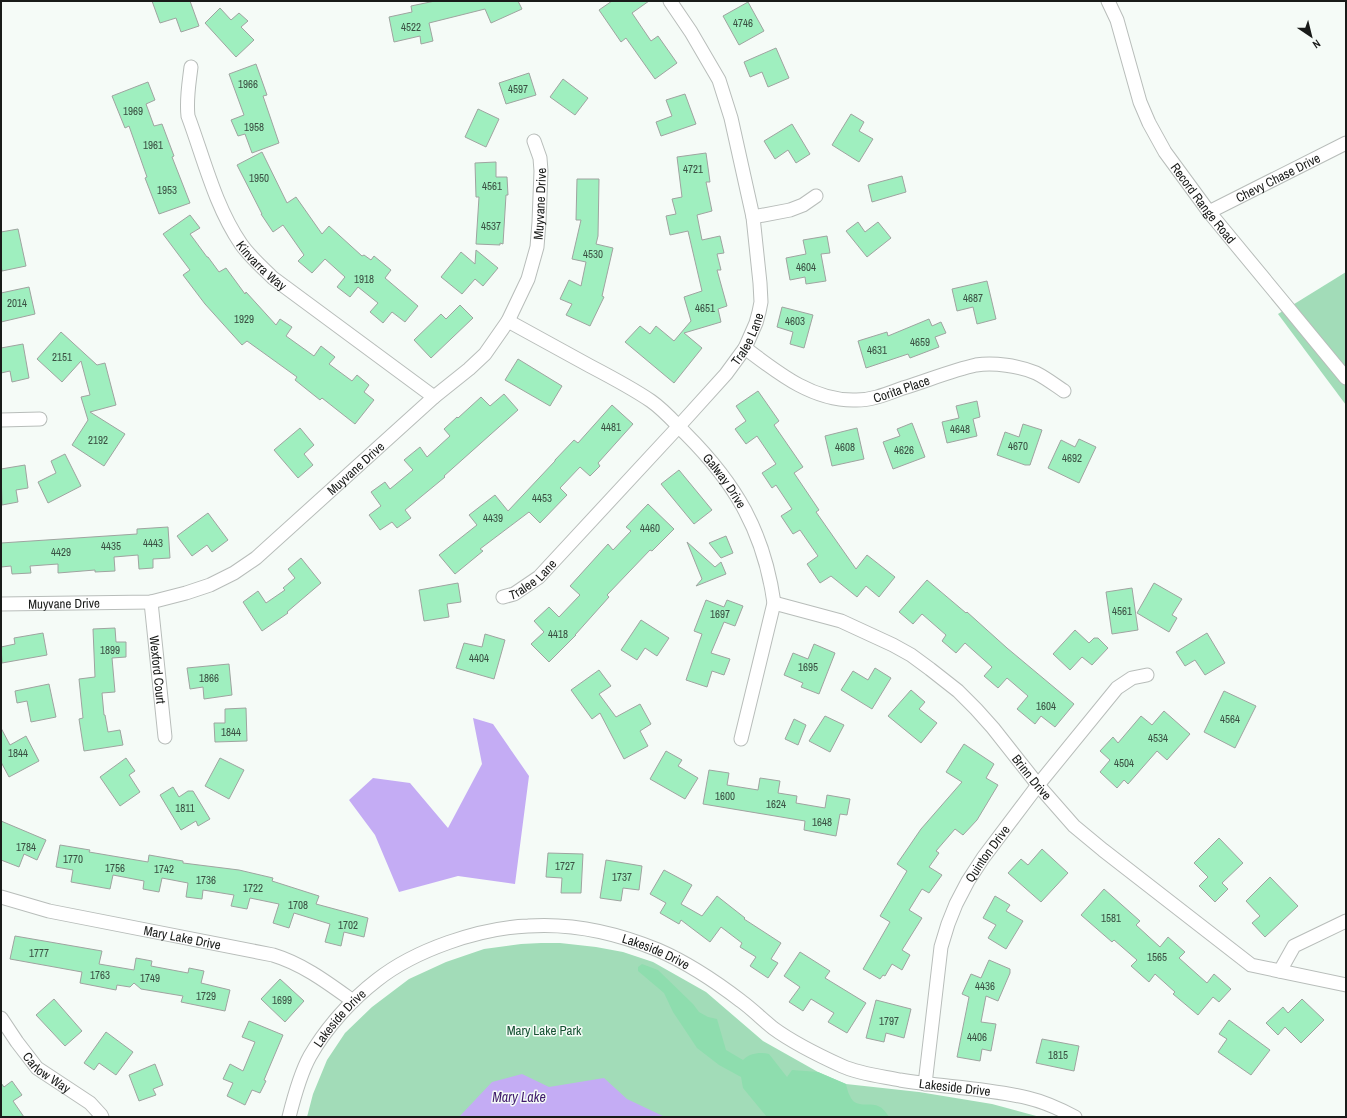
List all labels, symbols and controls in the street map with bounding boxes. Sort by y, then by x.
house number: 4746 [733,16,753,30]
north arrow [1291,16,1331,56]
house number: 4522 [401,20,421,34]
text: N [1310,37,1323,52]
house number: 1966 [238,77,258,91]
house number: 4597 [508,82,528,96]
house number: 1969 [123,104,143,118]
house number: 1958 [244,120,264,134]
house number: 1961 [143,138,163,152]
street label: Chevy Chase Drive [1233,149,1323,206]
street label: Record Range Road [1167,159,1240,247]
house number: 4721 [683,162,703,176]
street label: Muyvane Drive [529,167,550,240]
house number: 1950 [249,171,269,185]
house number: 4561 [482,179,502,193]
house number: 1953 [157,183,177,197]
house number: 4537 [481,219,501,233]
street label: Kinvarra Way [233,237,291,294]
house number: 4530 [583,247,603,261]
house number: 4604 [796,260,816,274]
house number: 1918 [354,272,374,286]
house number: 4687 [963,291,983,305]
house number: 2014 [7,296,27,310]
house number: 4651 [695,301,715,315]
street label: Tralee Lane [727,311,767,368]
house number: 1929 [234,312,254,326]
house number: 4603 [785,314,805,328]
house number: 4659 [910,335,930,349]
house number: 4631 [867,343,887,357]
house number: 2151 [52,350,72,364]
street label: Corita Place [871,371,932,406]
house number: 4481 [601,420,621,434]
house number: 4648 [950,422,970,436]
house number: 2192 [88,433,108,447]
street label: Muyvane Drive [323,438,388,498]
house number: 4670 [1008,439,1028,453]
house number: 4608 [835,440,855,454]
house number: 4626 [894,443,914,457]
street label: Galway Drive [699,450,750,511]
house number: 4692 [1062,451,1082,465]
house number: 4453 [532,491,552,505]
house number: 4439 [483,511,503,525]
house number: 4460 [640,521,660,535]
house number: 4443 [143,536,163,550]
house number: 4435 [101,539,121,553]
house number: 4429 [51,545,71,559]
street label: Tralee Lane [507,555,560,603]
street label: Muyvane Drive [28,594,100,612]
house number: 4561 [1112,604,1132,618]
house number: 1697 [710,607,730,621]
house number: 4418 [548,627,568,641]
street label: Wexford Court [146,635,170,705]
house number: 1899 [100,643,120,657]
house number: 4404 [469,651,489,665]
house number: 1695 [798,660,818,674]
house number: 1866 [199,671,219,685]
house number: 1604 [1036,699,1056,713]
house number: 4564 [1220,712,1240,726]
house number: 1844 [221,725,241,739]
house number: 4534 [1148,731,1168,745]
house number: 1844 [8,746,28,760]
street label: Brinn Drive [1008,751,1056,803]
house number: 4504 [1114,756,1134,770]
house number: 1600 [715,789,735,803]
house number: 1624 [766,797,786,811]
house number: 1811 [175,801,195,815]
house number: 1648 [812,815,832,829]
street label: Quinton Drive [961,821,1013,885]
house number: 1784 [16,840,36,854]
house number: 1770 [63,852,83,866]
house number: 1727 [555,859,575,873]
house number: 1756 [105,861,125,875]
house number: 1742 [154,862,174,876]
house number: 1737 [612,870,632,884]
house number: 1736 [196,873,216,887]
house number: 1722 [243,881,263,895]
house number: 1708 [288,898,308,912]
house number: 1581 [1101,911,1121,925]
house number: 1702 [338,918,358,932]
street label: Mary Lake Drive [142,921,223,953]
street label: Lakeside Drive [620,929,693,973]
house number: 1777 [29,946,49,960]
house number: 1565 [1147,950,1167,964]
house number: 1763 [90,968,110,982]
house number: 1749 [140,971,160,985]
house number: 4436 [975,979,995,993]
street label: Lakeside Drive [309,985,369,1050]
house number: 1729 [196,989,216,1003]
house number: 1699 [272,993,292,1007]
house number: 1797 [879,1014,899,1028]
park label: Mary Lake Park [507,1022,582,1039]
house number: 4406 [967,1030,987,1044]
street label: Carlow Way [19,1048,75,1097]
house number: 1815 [1048,1048,1068,1062]
street label: Lakeside Drive [918,1074,992,1100]
water label: Mary Lake [492,1088,546,1106]

